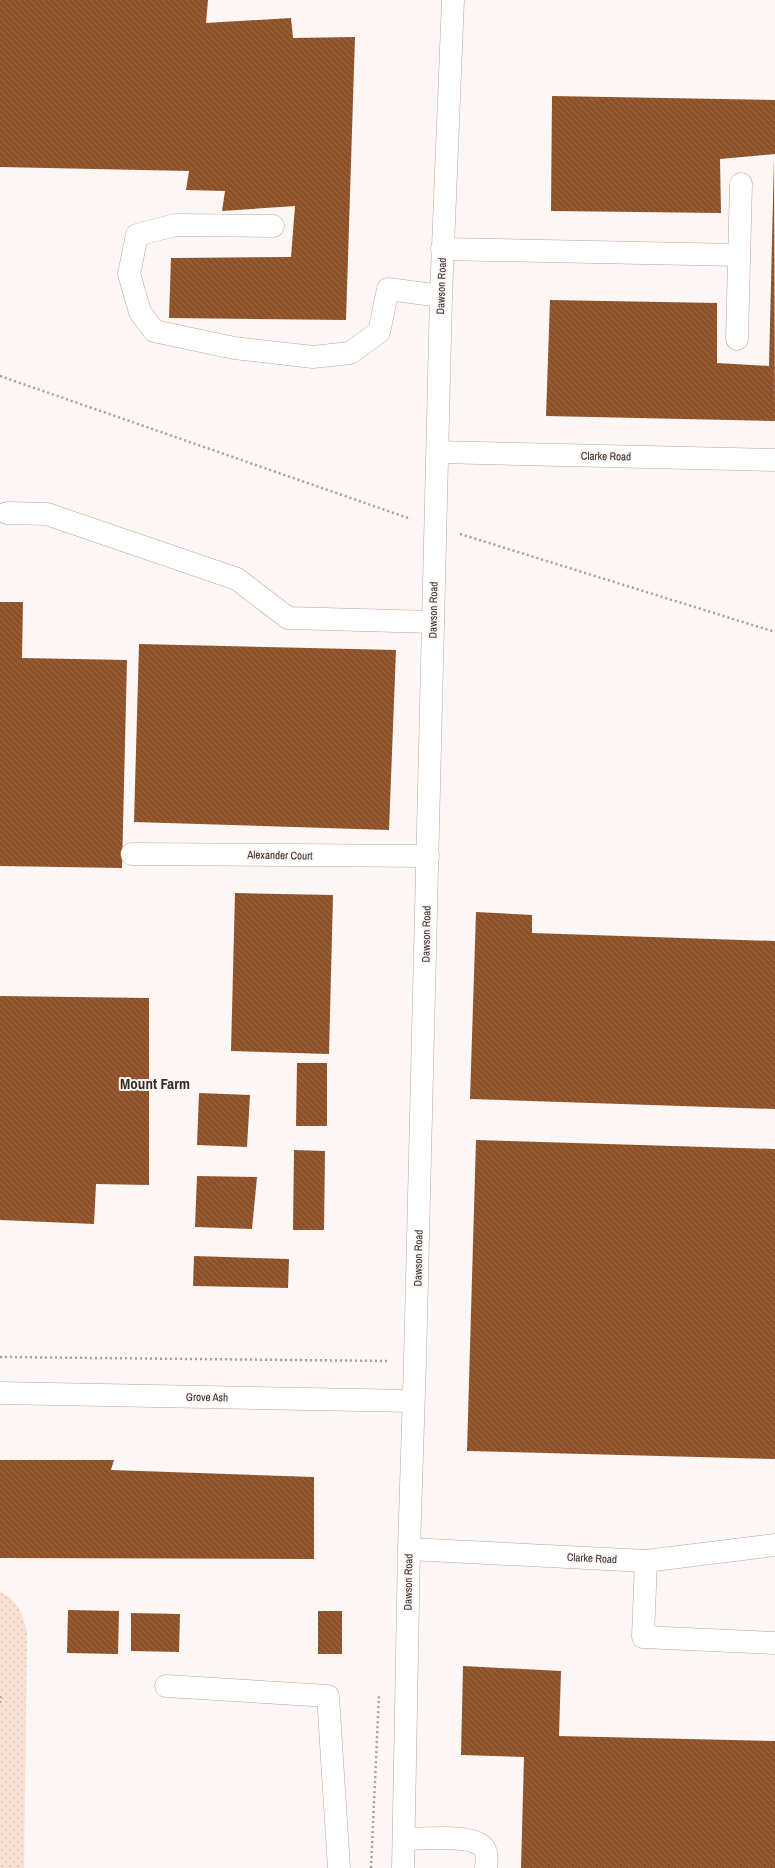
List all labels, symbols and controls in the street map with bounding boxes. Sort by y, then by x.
street label: Dawson Road [433,257,449,315]
street label: Clarke Road [581,449,631,463]
street label: Dawson Road [426,582,440,638]
street label: Alexander Court [246,847,313,863]
street label: Dawson Road [419,906,433,962]
district label: Mount Farm [120,1073,190,1094]
street label: Dawson Road [411,1230,425,1286]
street label: Grove Ash [186,1390,228,1404]
street label: Clarke Road [567,1550,617,1566]
street label: Dawson Road [401,1554,415,1610]

